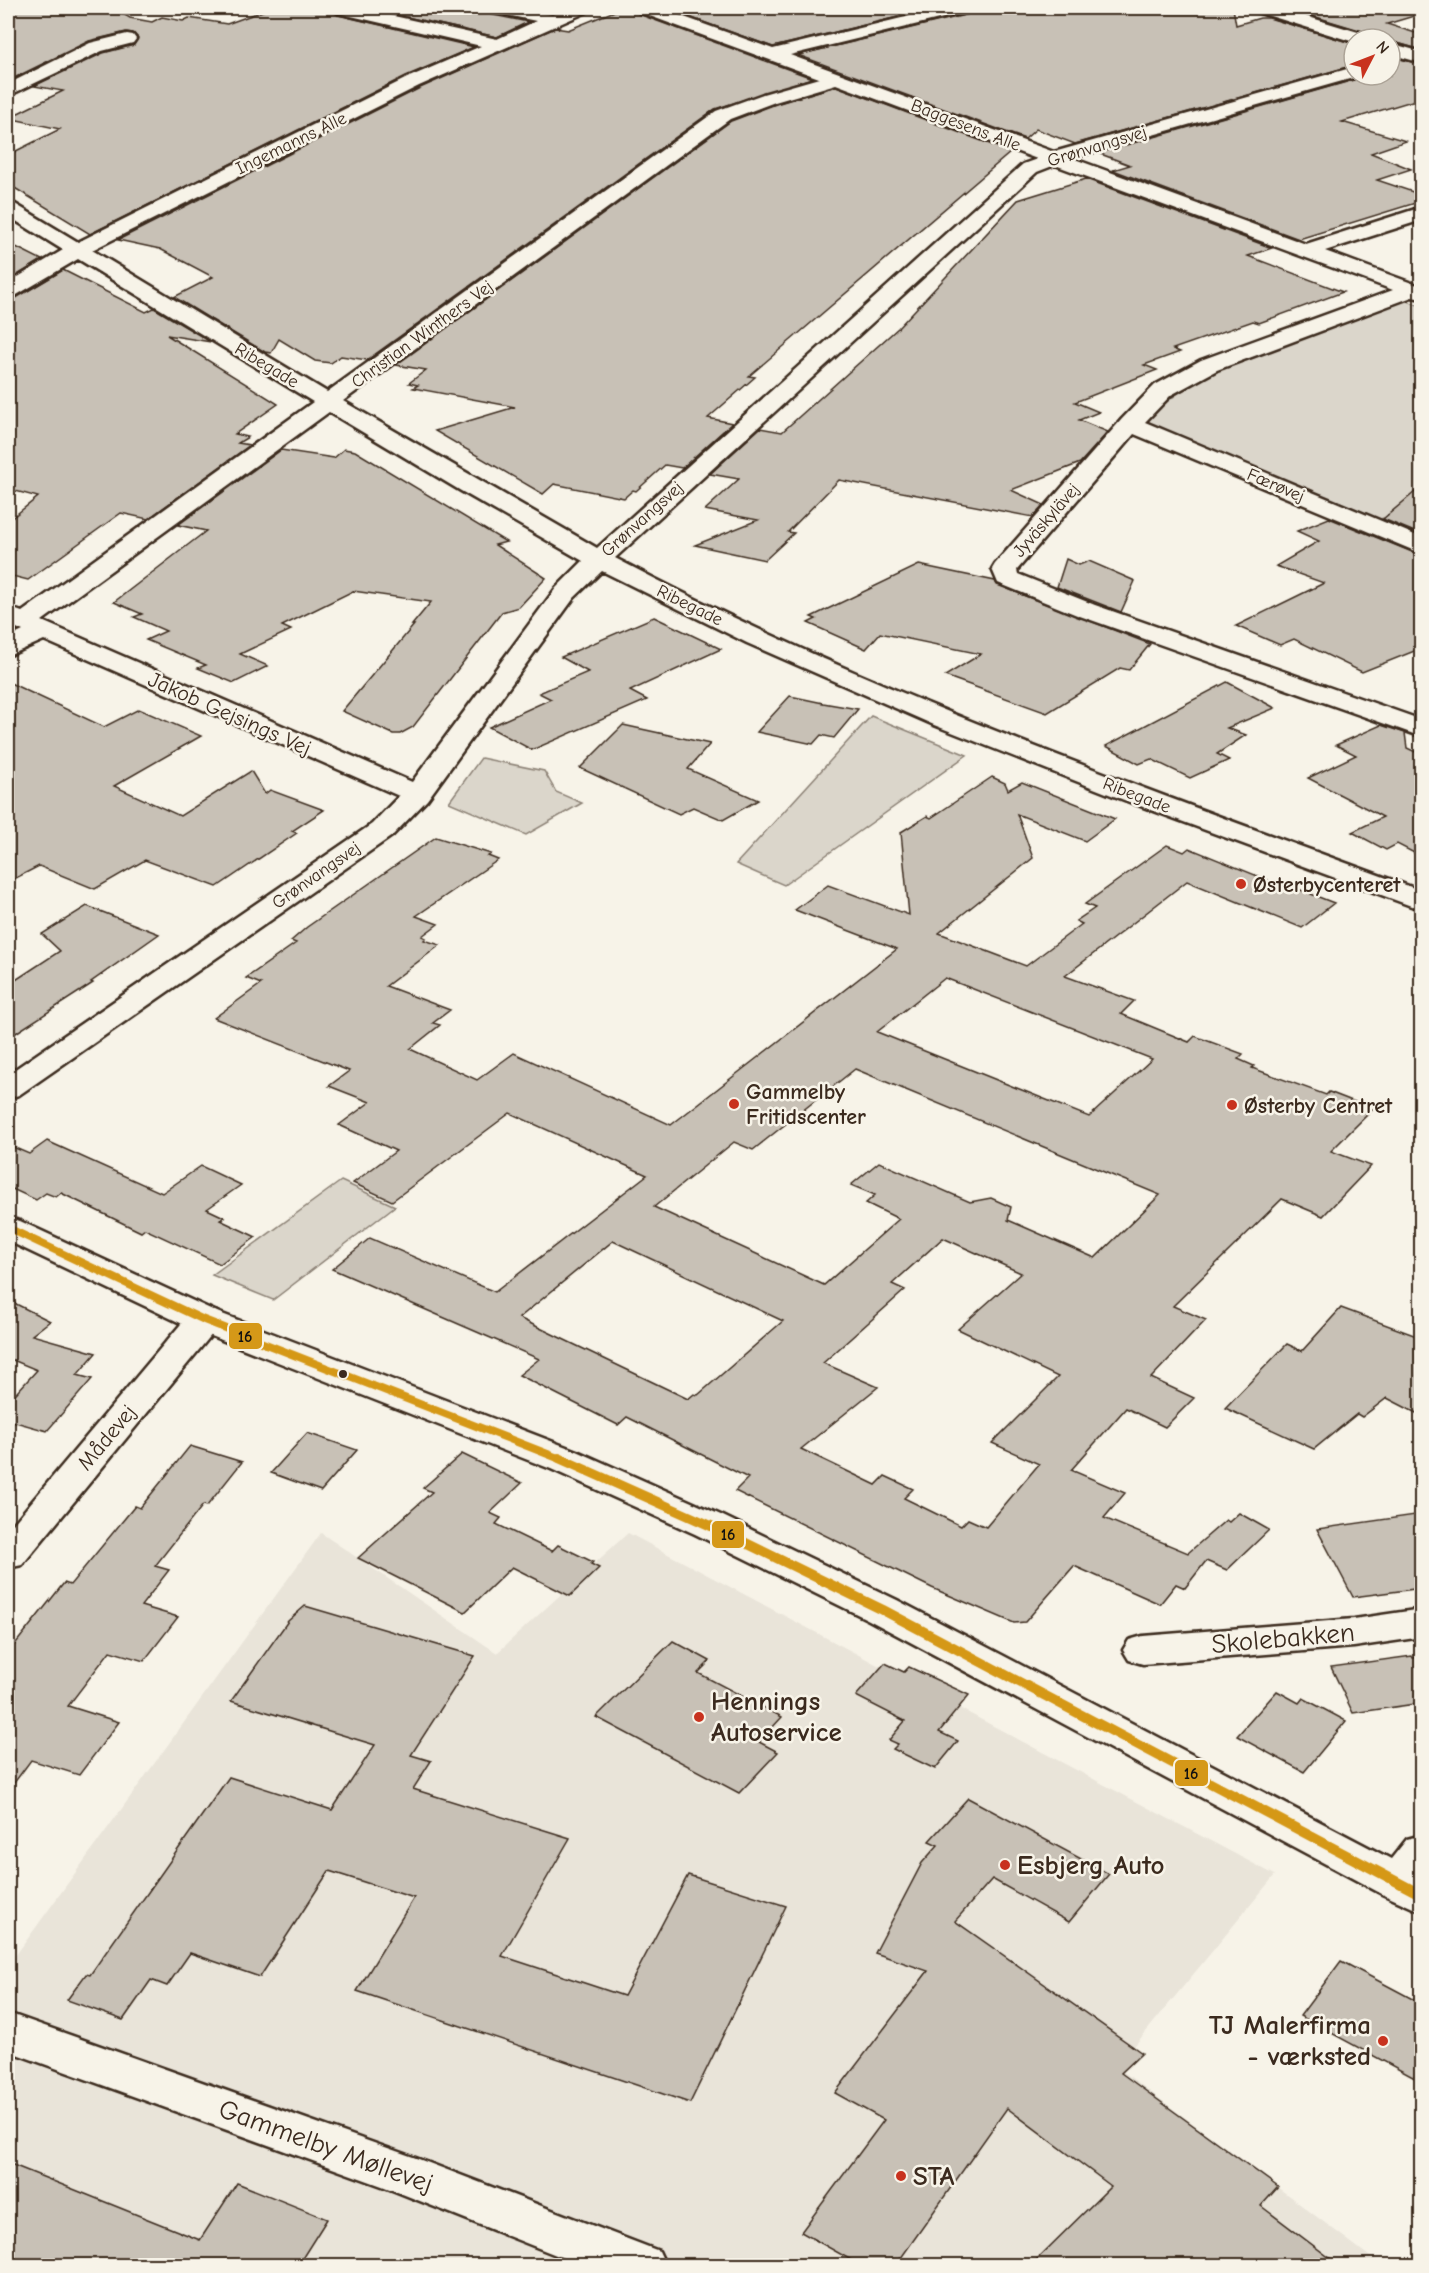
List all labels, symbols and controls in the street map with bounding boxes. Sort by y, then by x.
north arrow [1342,27,1402,87]
text: N [1372,38,1393,58]
street label: Baggesens Alle [908,95,1024,156]
street label: Ingemanns Alle [232,108,350,179]
street label: Grønvangsvej [1045,121,1149,172]
street label: Christian Winthers Vej [347,276,497,393]
street label: Ribegade [231,338,303,393]
street label: Færøvej [1244,464,1308,507]
street label: Grønvangsvej [597,477,688,562]
street label: Jyväskylävej [1009,479,1084,561]
street label: Ribegade [653,580,726,630]
street label: Jakob Gejsings Vej [144,666,315,761]
street label: Ribegade [1100,773,1174,818]
street label: Grønvangsvej [268,837,364,914]
place label: Østerbycenteret [1253,872,1401,898]
marker: Østerbycenteret [1234,877,1248,891]
place label: Gammelby Fritidscenter [746,1079,866,1130]
place label: Østerby Centret [1244,1093,1393,1119]
marker: Gammelby Fritidscenter [727,1097,741,1111]
marker: Østerby Centret [1225,1098,1239,1112]
line badge: 16 [228,1322,263,1350]
text: 16 [238,1328,252,1346]
unlabelled marker [337,1368,349,1380]
street label: Mådevej [72,1400,142,1476]
line badge: 16 [711,1520,745,1549]
text: 16 [721,1526,735,1544]
street label: Skolebakken [1210,1617,1356,1660]
place label: Hennings Autoservice [711,1686,842,1748]
marker: Hennings Autoservice [692,1710,706,1724]
line badge: 16 [1174,1759,1209,1787]
text: 16 [1184,1765,1198,1783]
place label: Esbjerg Auto [1017,1850,1165,1881]
marker: Esbjerg Auto [998,1858,1012,1872]
place label: TJ Malerfirma - værksted [1209,2010,1371,2072]
marker: TJ Malerfirma - værksted [1376,2034,1390,2048]
street label: Gammelby Møllevej [214,2093,437,2200]
place label: STA [913,2161,955,2192]
marker: STA [894,2169,908,2183]

